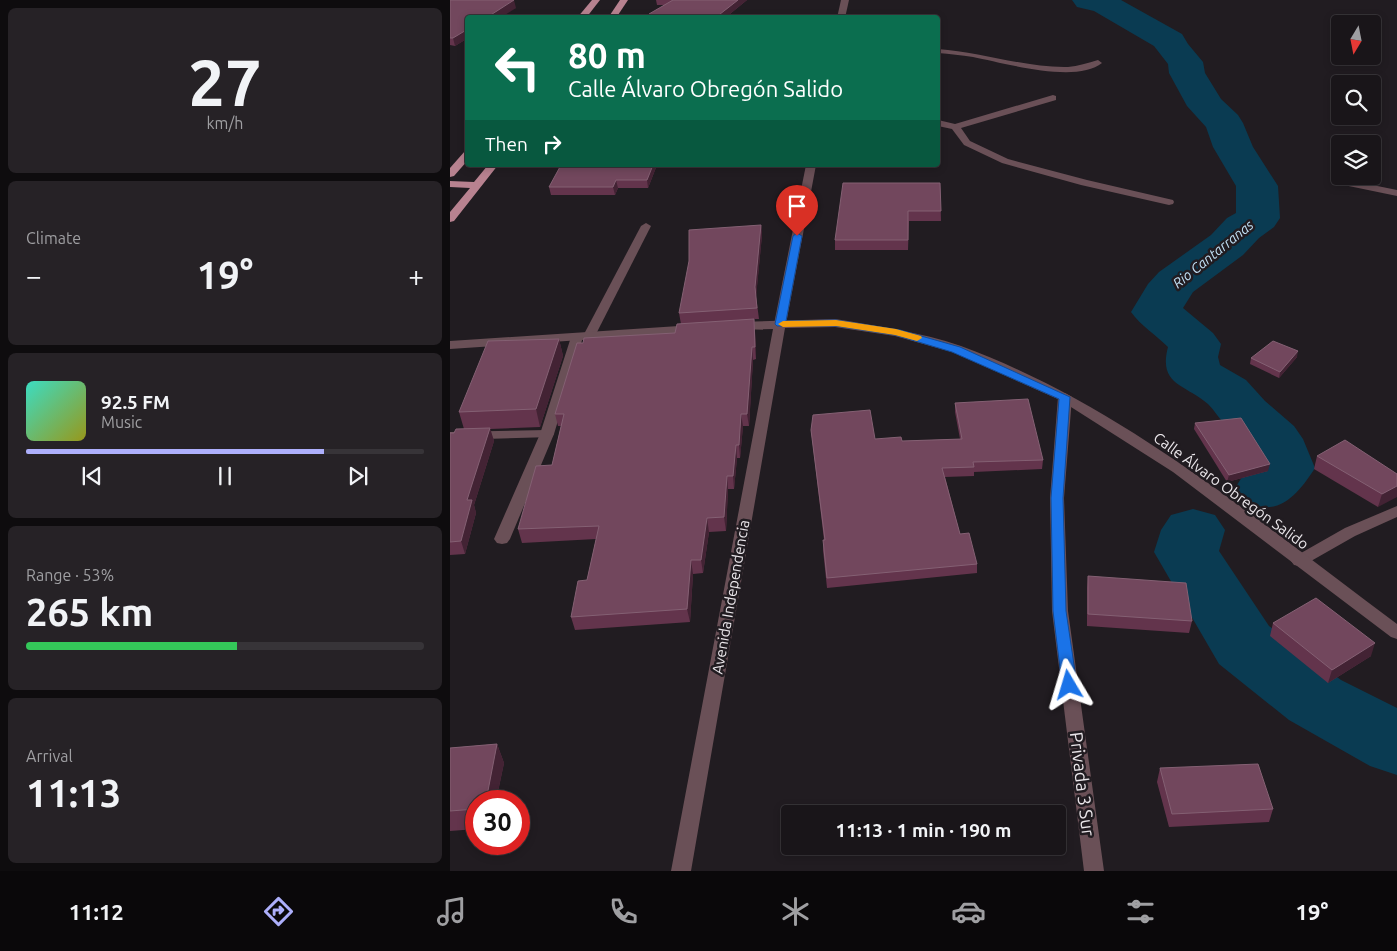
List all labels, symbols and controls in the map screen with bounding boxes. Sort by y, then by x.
north arrow [1331,15,1381,65]
map controls [1331,15,1381,185]
icon: left [485,35,550,100]
text: 80 m [568,35,646,75]
text: 27 [188,45,262,118]
button: search [1331,75,1381,125]
text: Calle Álvaro Obregón Salido [568,76,843,101]
text: km/h [207,114,243,132]
icon: right [538,130,566,158]
text: Then [485,133,528,155]
button: layers [1331,135,1381,185]
pin [776,185,818,236]
icon: arrive [783,192,811,220]
water label: Rio Cantarranas [1169,217,1257,291]
text: Climate [26,229,81,247]
text: 19° [197,254,253,296]
text: − [26,260,42,291]
text: + [408,260,424,291]
text: 92.5 FM [101,391,170,413]
text: Music [101,413,142,431]
street label: Calle Álvaro Obregón Salido [1150,429,1312,553]
icon: previous [78,462,106,490]
icon: pause [211,462,239,490]
icon: next [344,462,372,490]
street label: Avenida Independencia [709,518,752,675]
text: Range · 53% [26,566,114,584]
text: 265 km [26,591,153,633]
position arrow [1042,658,1094,710]
street label: Privada 3 Sur [1067,731,1099,837]
text: Arrival [26,747,73,765]
text: 11:13 [26,772,121,814]
speed limit sign: 30 [465,790,530,855]
text: 11:13 · 1 min · 190 m [836,819,1011,841]
icon: directions [261,894,296,929]
icon: music [434,894,469,929]
icon: phone [606,894,641,929]
icon: climate [778,894,813,929]
icon: car [951,894,986,929]
icon: filters [1123,894,1158,929]
text: 11:12 [69,899,124,924]
text: 19° [1296,899,1328,924]

